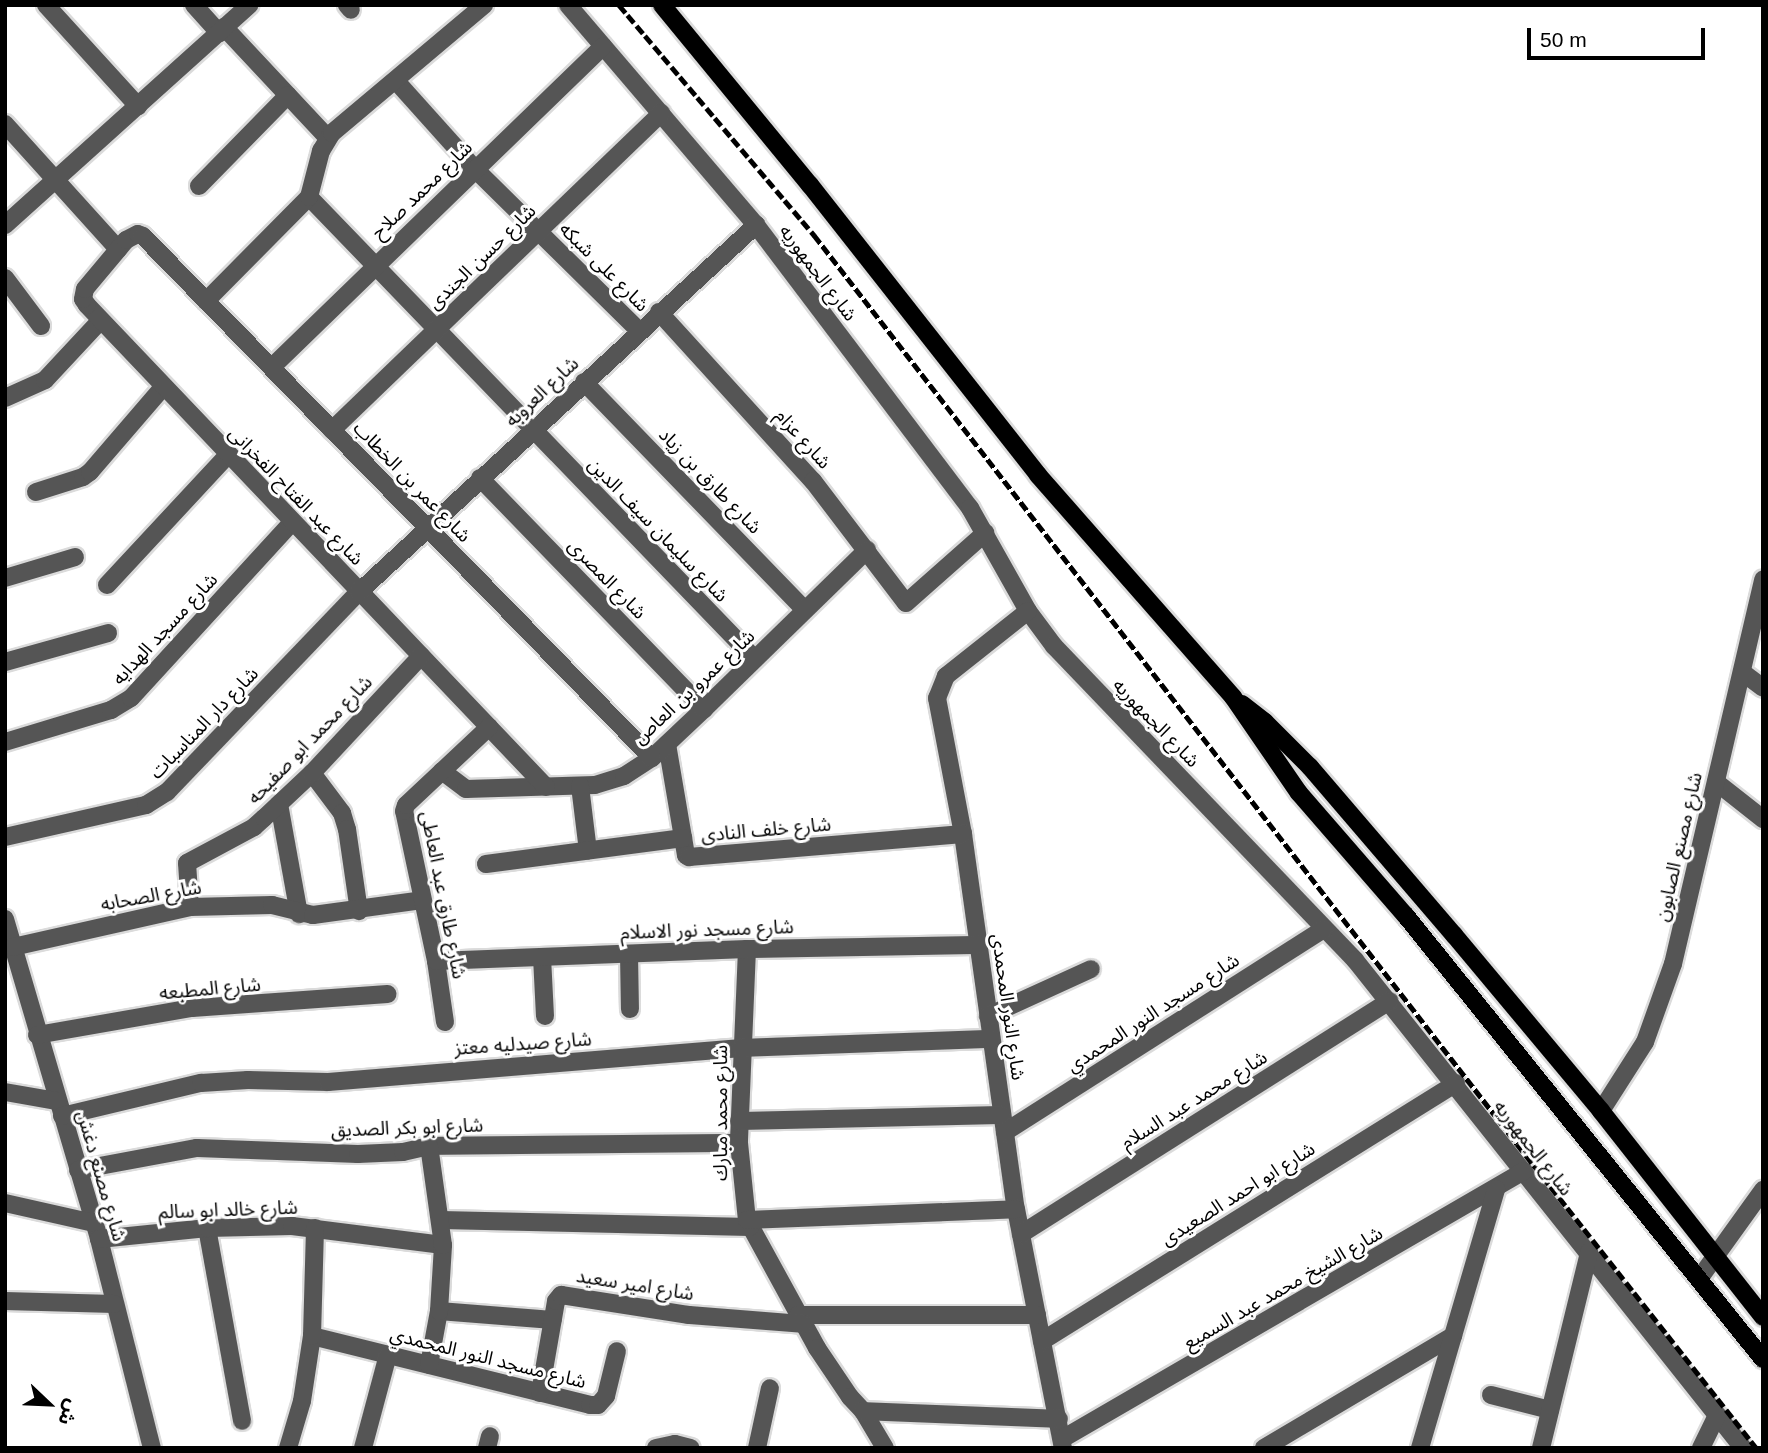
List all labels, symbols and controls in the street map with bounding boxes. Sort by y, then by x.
scale bar [1530,14,1708,58]
text: 50 m [1540,28,1587,51]
street label: شارع محمد صلاح [367,136,477,244]
street label: شارع حسن الجندى [423,200,541,314]
street label: شارع على شبكه [555,218,653,316]
street label: شارع الجمهوريه [774,220,862,326]
street label: شارع العروبه [501,352,583,432]
street label: شارع عزام [770,404,836,474]
street label: شارع عمر بن الخطاب [348,417,476,547]
street label: شارع عبد الفتاح الفخرانى [224,422,368,570]
street label: شارع طارق بن زياد [654,423,766,539]
street label: شارع سليمان سيف الدين [583,453,733,607]
street label: شارع المصرى [563,534,651,624]
street label: شارع مسجد الهدايه [107,568,223,690]
street label: شارع عمرو بن العاص [628,625,760,749]
street label: شارع دار المناسبات [145,662,263,784]
street label: شارع محمد ابو صفيحه [243,671,377,809]
street label: شارع الجمهوريه [1108,674,1204,772]
street label: شارع مصنع الصابون [1651,770,1707,924]
street label: شارع طارق عبد العاطى [416,809,470,981]
street label: شارع خلف النادى [700,813,832,847]
street label: شارع الصحابه [99,876,203,916]
street label: شارع مسجد نور الاسلام [620,916,794,944]
street label: شارع النور المحمدى [986,932,1030,1082]
street label: شارع مسجد النور المحمدي [1062,949,1244,1077]
street label: شارع المطبعه [158,973,262,1005]
street label: شارع صيدليه معتز [454,1028,592,1060]
street label: شارع محمد مبارك [710,1045,732,1181]
street label: شارع محمد عبد السلام [1117,1046,1271,1154]
street label: شارع الجمهوريه [1489,1096,1577,1200]
street label: شارع مصنع دغش [71,1108,131,1244]
street label: شارع ابو بكر الصديق [330,1114,484,1142]
street label: شارع ابو احمد الصعيدى [1157,1137,1319,1251]
street label: شارع خالد ابو سالم [158,1196,298,1224]
street label: شارع الشيخ محمد عبد السميع [1179,1222,1387,1354]
street label: شارع امير سعيد [575,1264,695,1306]
street label: شارع مسجد النور المحمدي [388,1323,588,1393]
north arrow [14,1369,84,1439]
text: ش [54,1396,84,1428]

